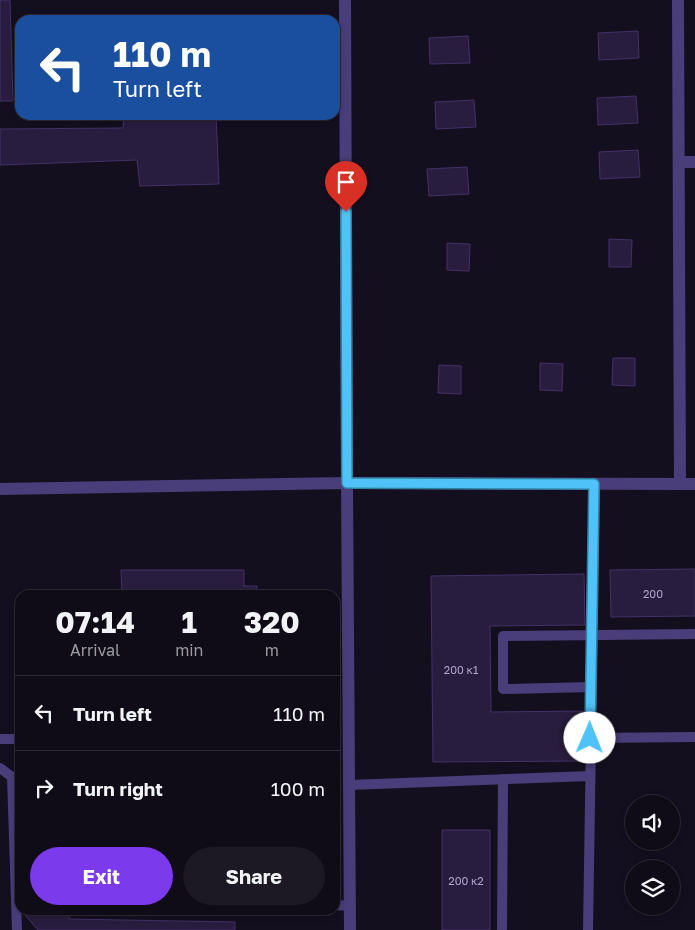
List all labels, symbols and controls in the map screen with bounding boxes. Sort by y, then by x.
text: 110 m [113,33,211,75]
icon: left [30,35,95,100]
text: Turn left [113,75,202,102]
pin [325,161,367,212]
icon: arrive [332,168,360,196]
house number: 200 [643,587,663,600]
text: 07:14 [55,604,135,640]
text: 1 [182,604,197,640]
text: 320 [244,604,300,640]
text: Arrival [70,640,120,660]
text: min [175,640,203,660]
text: m [265,640,279,660]
house number: 200 к1 [444,663,478,676]
icon: left [30,699,58,727]
text: Turn left [73,702,152,725]
text: 110 m [273,702,325,725]
position arrow [563,711,615,763]
icon: right [30,774,58,802]
text: Turn right [73,777,163,800]
text: 100 m [271,777,325,800]
map controls [625,795,680,915]
button: sound [625,795,680,850]
button: Exit [30,847,173,905]
button: Share [183,847,325,905]
button: layers [625,860,680,915]
house number: 200 к2 [448,874,484,887]

